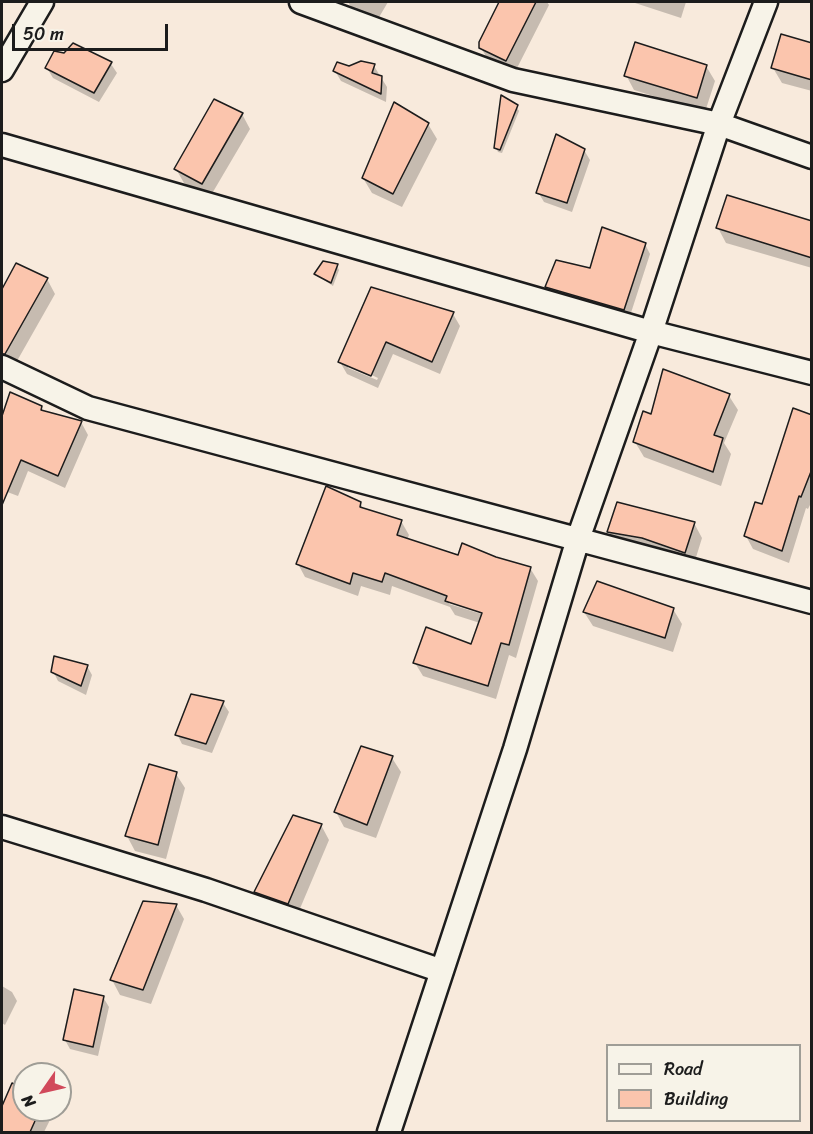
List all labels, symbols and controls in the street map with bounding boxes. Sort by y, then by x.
scale bar [15,12,171,50]
text: 50 m [23,18,64,50]
legend [606,1044,801,1122]
text: Road [664,1053,703,1085]
north arrow [12,1062,72,1122]
text: Building [664,1083,728,1115]
text: N [13,1089,43,1114]

